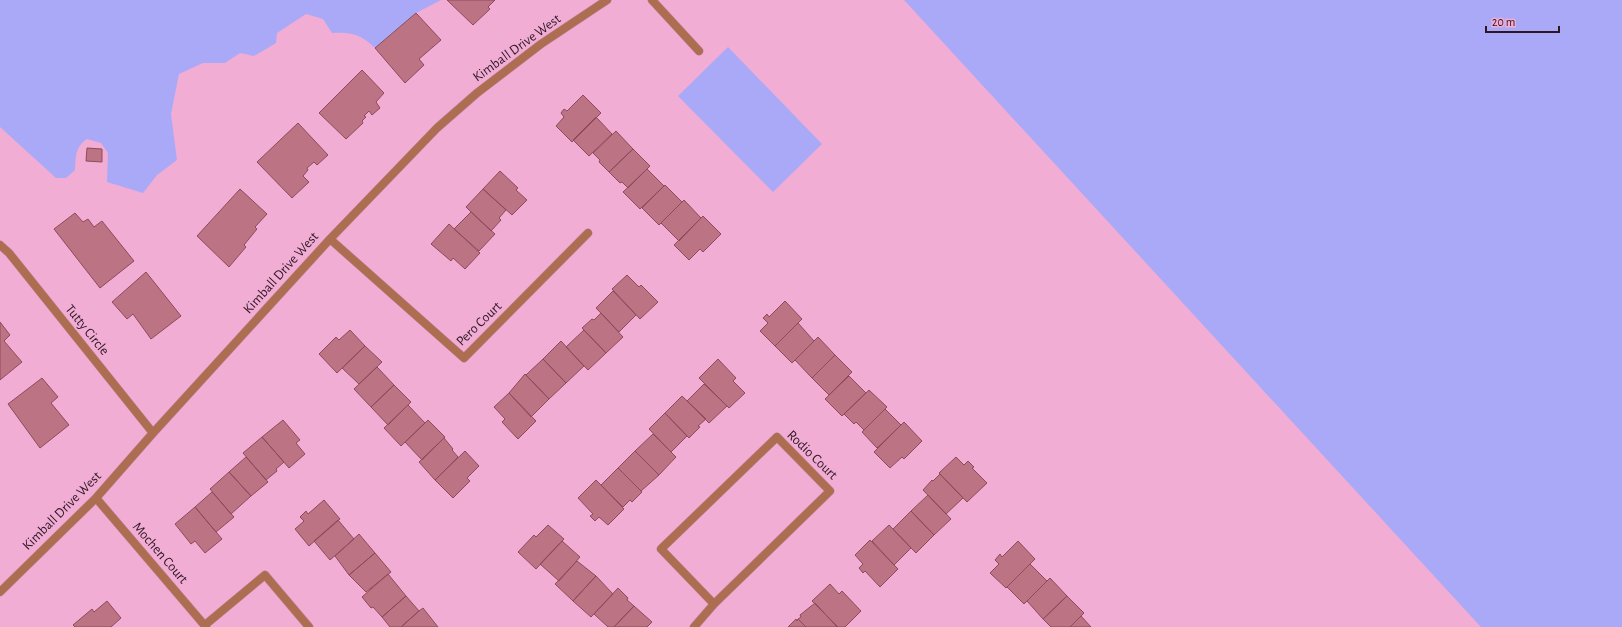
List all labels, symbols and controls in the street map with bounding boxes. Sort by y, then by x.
scale bar [1486,8,1559,34]
street label: Kimball Drive West [471,11,564,84]
text: 20 m [1492,16,1515,28]
street label: Kimball Drive West [241,229,322,317]
street label: Pero Court [454,299,505,349]
street label: Tutty Circle [62,302,112,358]
street label: Rodio Court [784,428,840,483]
street label: Kimball Drive West [20,469,104,553]
street label: Mochen Court [130,520,191,587]

